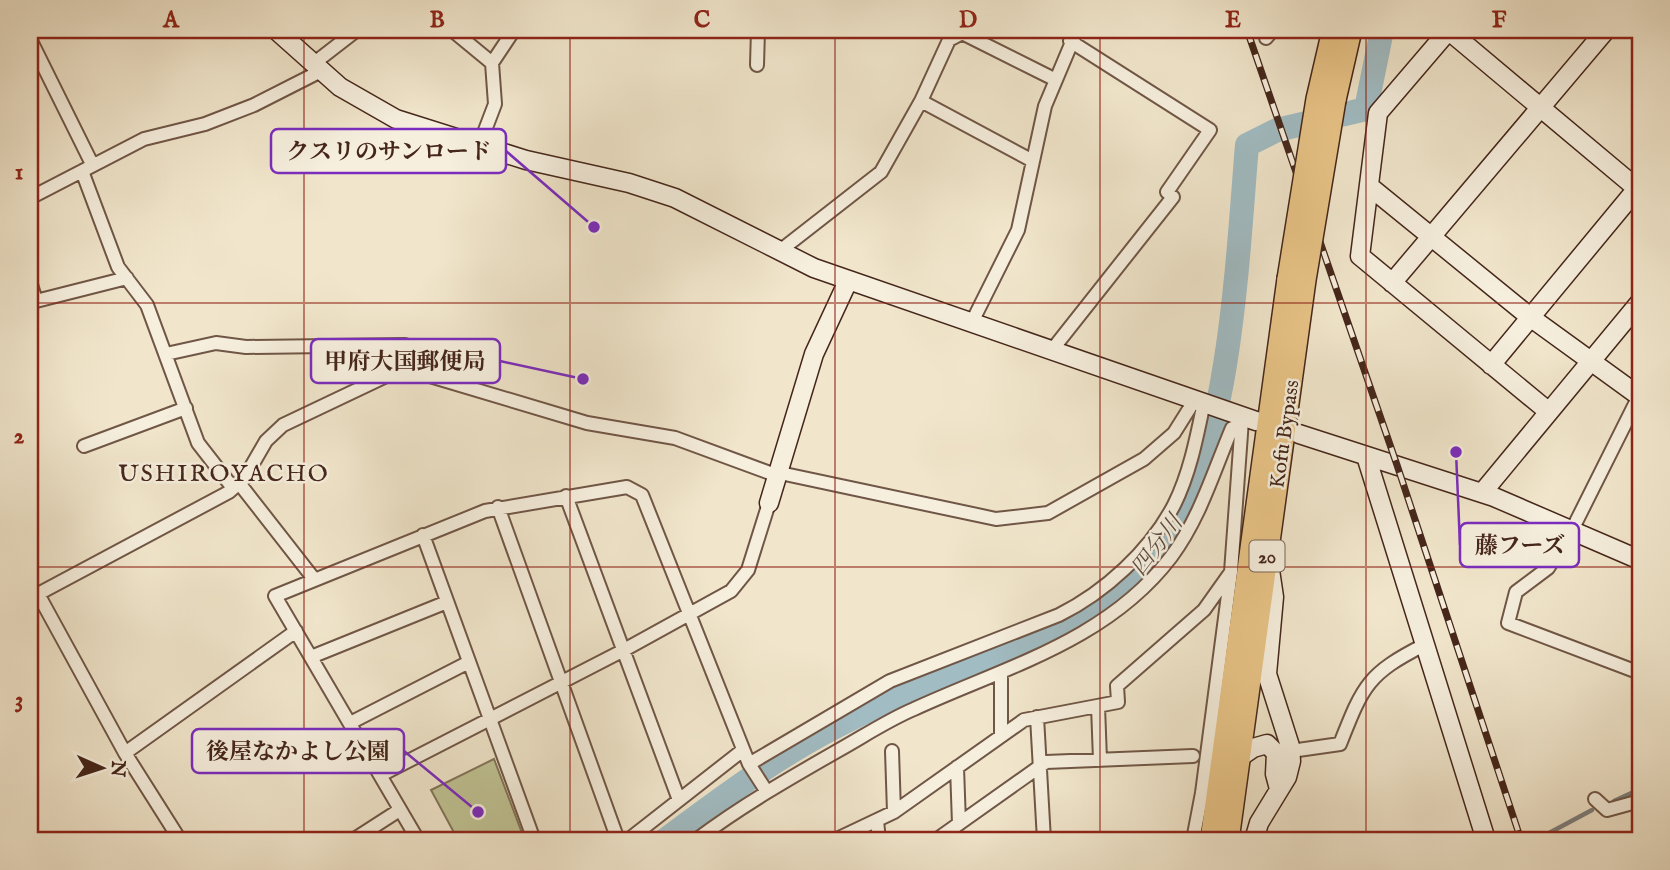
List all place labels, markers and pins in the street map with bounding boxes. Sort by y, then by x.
callout: クスリのサンロード [271,129,506,173]
callout: 甲府大国郵便局 [311,339,500,383]
callout: 藤フーズ [1460,523,1579,567]
callout: 後屋なかよし公園 [192,729,404,773]

